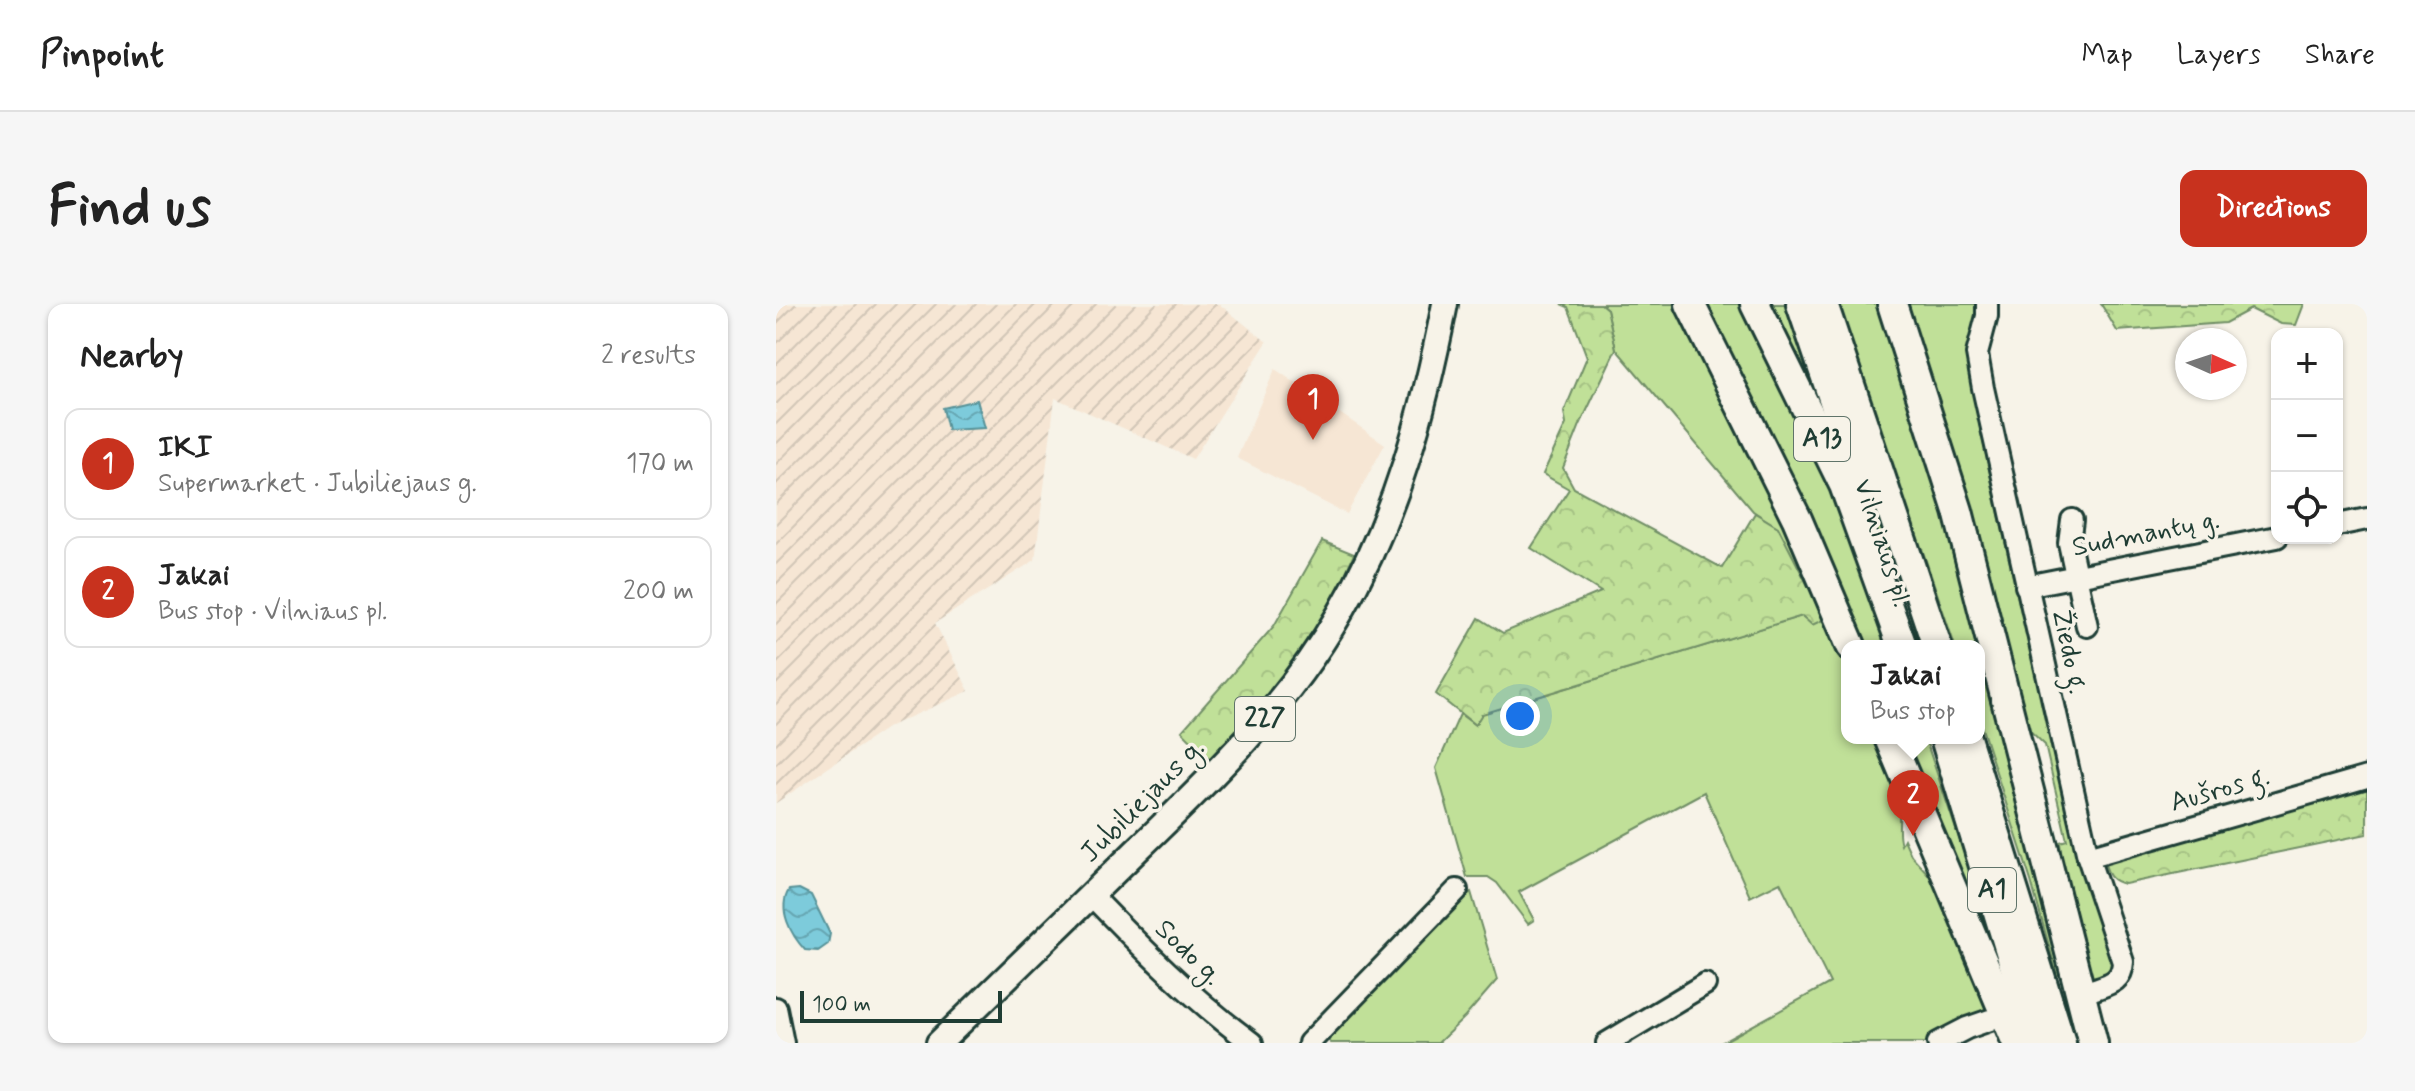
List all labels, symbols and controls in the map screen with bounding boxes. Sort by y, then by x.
text: Pinpoint [40,31,164,80]
text: Map [2082,37,2133,74]
text: Layers [2177,37,2261,74]
text: Share [2305,37,2375,74]
button: Directions [2180,170,2367,247]
text: Find us [48,172,211,245]
north arrow [2175,328,2247,400]
map controls [2271,328,2343,544]
button: + [2271,328,2343,400]
text: Nearby [80,334,184,379]
text: 2 results [601,339,696,373]
pin: 1 [1287,374,1339,440]
button: − [2271,400,2343,472]
road number: A13 [1794,417,1850,461]
text: IKI [158,428,212,467]
text: 1 [102,447,114,481]
text: 170 m [626,447,694,481]
text: Supermarket · Jubiliejaus g. [158,467,477,501]
button: locate [2271,472,2343,544]
street label: Vilniaus pl. [1844,474,1920,612]
street label: Sudmantų g. [2069,502,2223,566]
text: Jakai [158,556,229,595]
text: 2 [102,575,114,609]
text: 200 m [623,575,694,609]
text: Bus stop · Vilniaus pl. [158,595,387,629]
street label: Žiedo g. [2039,607,2096,698]
popup [1841,640,1985,744]
text: Jakai [1870,656,1941,695]
text: Bus stop [1870,695,1956,729]
your location [1500,696,1540,736]
road number: 227 [1235,697,1295,741]
street label: Jubiliejaus g. [1073,731,1215,873]
street label: Aušros g. [2166,758,2275,825]
pin: 2 [1887,770,1939,836]
road number: A1 [1968,868,2016,912]
street label: Sodo g. [1145,912,1230,996]
scale bar [800,987,1002,1023]
text: 100 m [812,991,871,1019]

